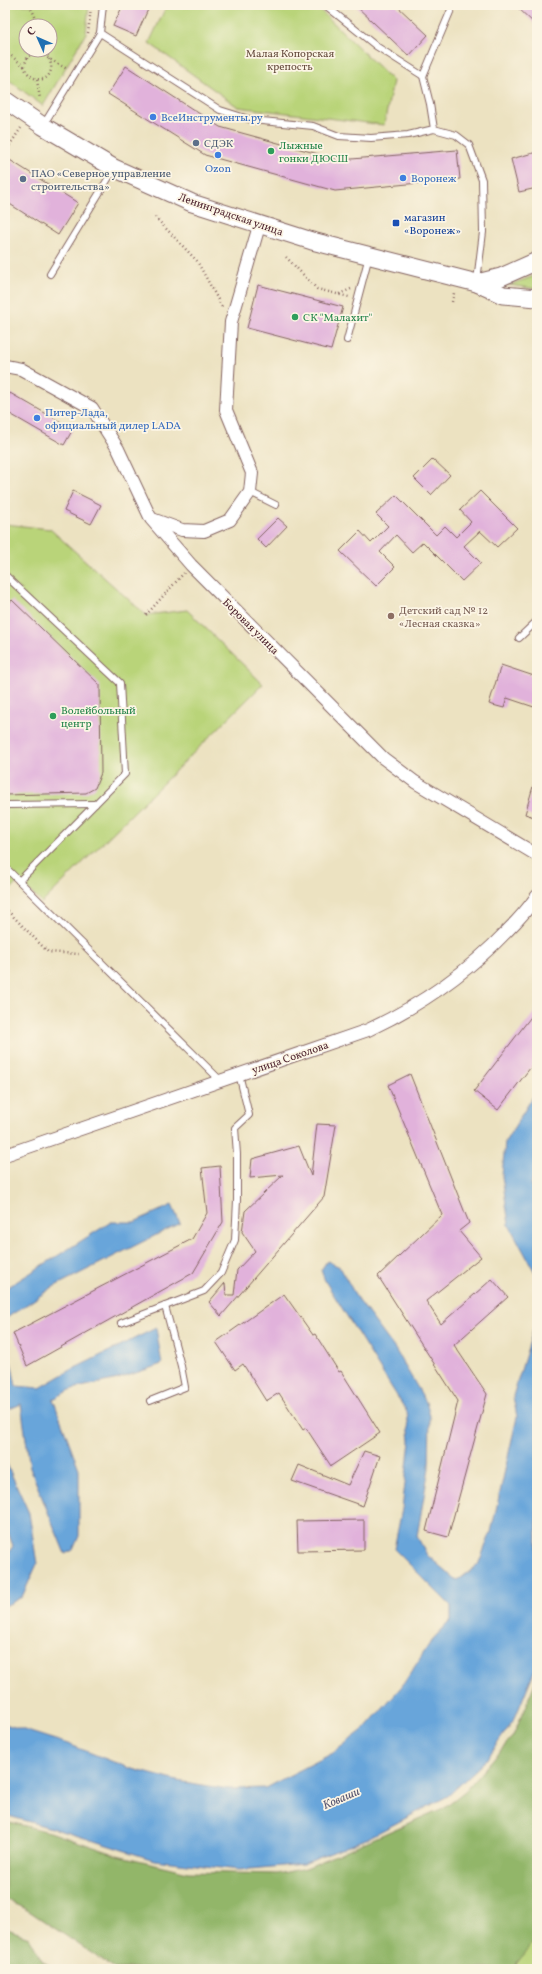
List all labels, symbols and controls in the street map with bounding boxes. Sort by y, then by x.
north arrow [18,18,58,58]
text: С [24,24,40,40]
park label: Малая Копорская крепость [246,47,335,75]
place label: ВсеИнструменты.ру [161,111,263,126]
marker: ВсеИнструменты.ру [148,112,158,122]
place label: СДЭК [204,137,234,152]
marker: СДЭК [191,138,201,148]
place label: Лыжные гонки ДЮСШ [279,139,348,167]
marker: Лыжные гонки ДЮСШ [266,146,276,156]
marker: Ozon [213,150,223,160]
place label: Ozon [205,162,231,177]
place label: ПАО «Северное управление строительства» [31,167,171,195]
place label: Воронеж [411,172,457,187]
marker: Воронеж [398,173,408,183]
marker: ПАО «Северное управление строительства» [18,174,28,184]
street label: Ленинградская улица [176,190,285,241]
place label: магазин «Воронеж» [404,211,461,239]
marker: магазин «Воронеж» [391,218,401,228]
place label: СК "Малахит" [303,311,373,326]
marker: СК "Малахит" [290,312,300,322]
place label: Питер-Лада, официальный дилер LADA [45,406,181,434]
marker: Питер-Лада, официальный дилер LADA [32,413,42,423]
street label: Боровая улица [218,596,282,659]
place label: Детский сад № 12 «Лесная сказка» [399,604,488,632]
marker: Детский сад № 12 «Лесная сказка» [386,611,396,621]
place label: Волейбольный центр [61,704,136,732]
marker: Волейбольный центр [48,711,58,721]
street label: улица Соколова [250,1038,331,1079]
water label: Коваши [320,1784,362,1814]

